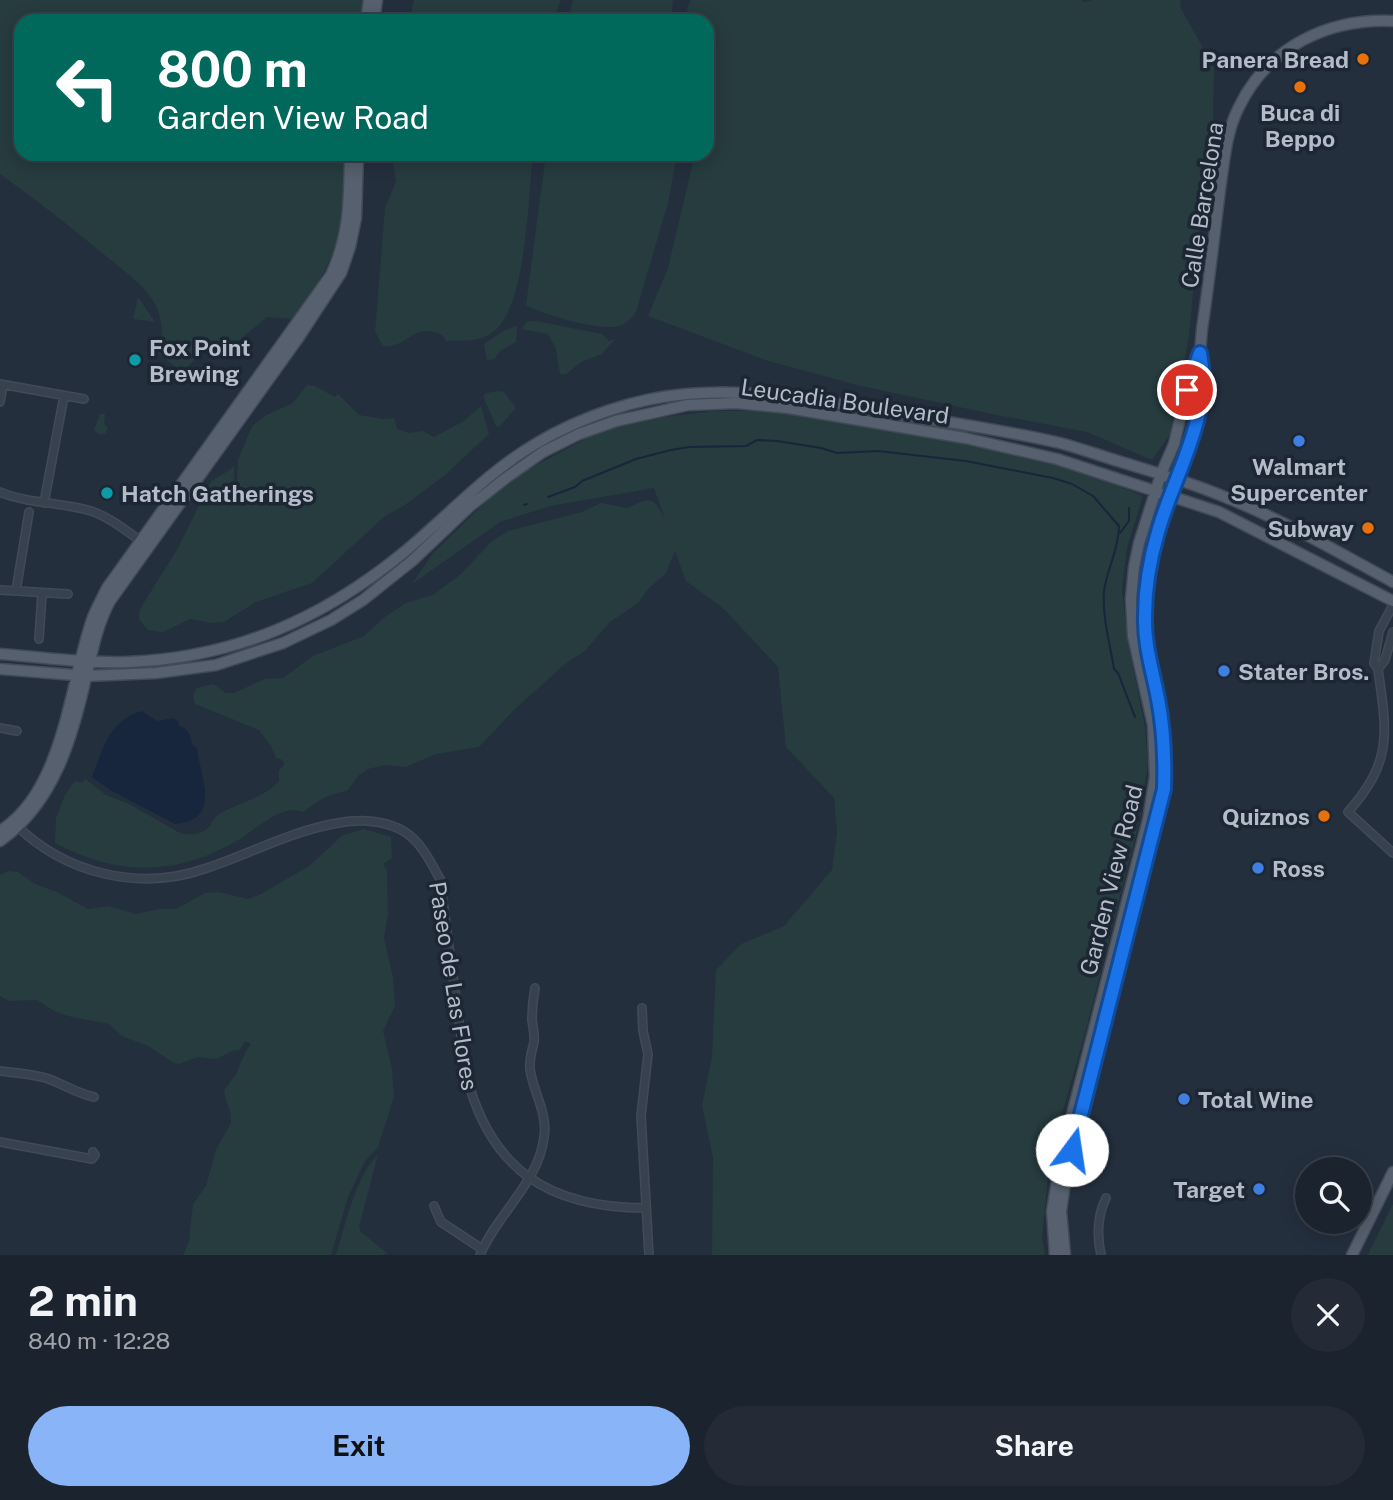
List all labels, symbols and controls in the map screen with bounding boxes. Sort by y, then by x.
text: 800 m [157,40,308,98]
icon: left [42,42,133,133]
place label: Panera Bread [1202,46,1349,73]
marker: Panera Bread [1355,51,1371,67]
marker: Buca di Beppo [1292,79,1308,95]
text: Garden View Road [157,99,429,136]
place label: Buca di Beppo [1260,99,1340,152]
street label: Calle Barcelona [1176,120,1228,290]
place label: Fox Point Brewing [149,334,251,387]
marker: Fox Point Brewing [127,352,143,368]
pin [1157,360,1217,420]
icon: arrive [1168,371,1206,409]
street label: Leucadia Boulevard [739,373,951,429]
marker: Walmart Supercenter [1291,433,1307,449]
place label: Walmart Supercenter [1230,453,1368,506]
place label: Hatch Gatherings [121,480,314,507]
marker: Hatch Gatherings [99,485,115,501]
place label: Subway [1267,515,1354,542]
marker: Subway [1360,520,1376,536]
place label: Stater Bros. [1238,658,1370,685]
marker: Stater Bros. [1216,663,1232,679]
street label: Garden View Road [1074,782,1148,978]
place label: Quiznos [1222,803,1310,830]
marker: Quiznos [1316,808,1332,824]
place label: Ross [1272,855,1325,882]
marker: Ross [1250,860,1266,876]
street label: Paseo de Las Flores [424,880,484,1092]
place label: Total Wine [1198,1086,1314,1113]
marker: Total Wine [1176,1091,1192,1107]
position arrow [1035,1113,1109,1187]
map controls [1295,1157,1372,1234]
button: search [1295,1157,1372,1234]
place label: Target [1173,1176,1245,1203]
marker: Target [1251,1181,1267,1197]
text: 2 min [28,1276,138,1325]
button: close [1291,1278,1365,1352]
text: 840 m · 12:28 [28,1327,171,1354]
button: Exit [28,1406,690,1486]
button: Share [704,1406,1365,1486]

